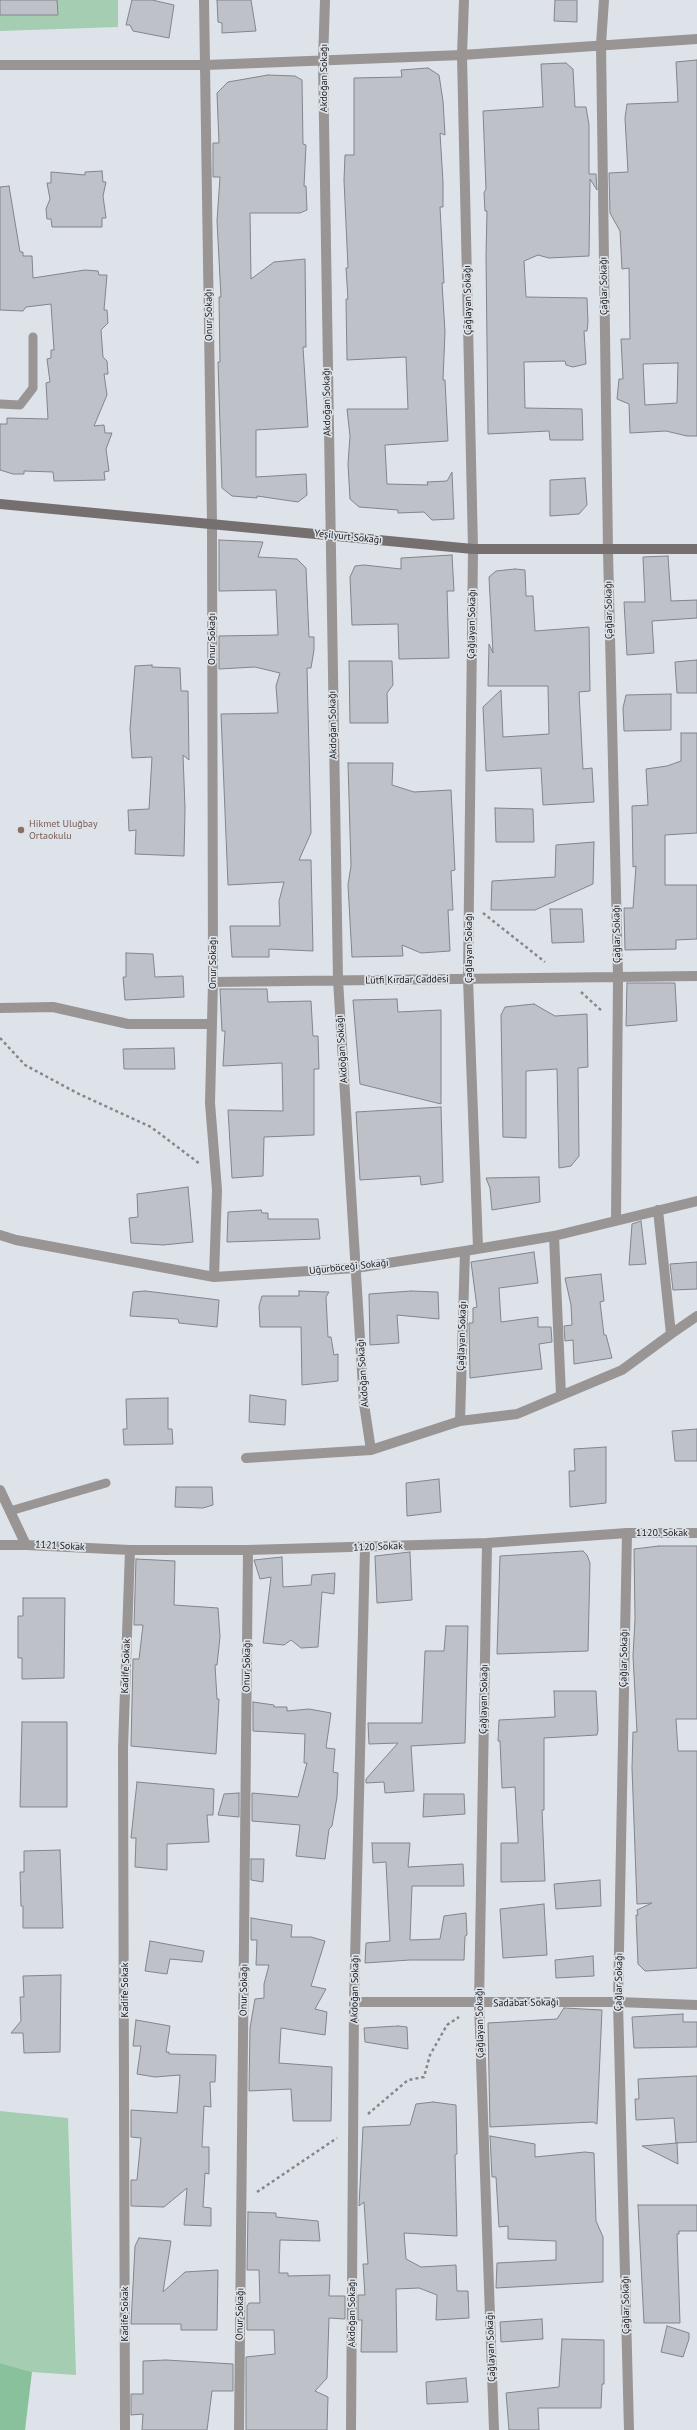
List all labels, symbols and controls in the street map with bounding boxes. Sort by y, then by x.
street label: Akdoğan Sokağı [318,44,330,112]
street label: Çağlar Sokağı [597,257,611,315]
street label: Çağlayan Sokağı [461,265,475,335]
street label: Onur Sokağı [203,289,215,341]
street label: Akdoğan Sokağı [320,368,334,436]
street label: Yeşilyurt Sokağı [314,527,382,547]
street label: Çağlar Sokağı [602,581,616,639]
street label: Çağlayan Sokağı [465,589,479,659]
street label: Onur Sokağı [206,613,218,665]
street label: Akdoğan Sokağı [326,691,340,759]
place label: Hikmet Uluğbay Ortaokulu [29,818,98,842]
marker: Hikmet Uluğbay Ortaokulu [16,825,26,835]
street label: Çağlar Sokağı [610,905,624,963]
street label: Çağlayan Sokağı [463,913,475,983]
street label: Onur Sokağı [207,937,219,989]
street label: Lütfi Kırdar Caddesi [365,973,449,987]
street label: Akdoğan Sokağı [334,1015,350,1083]
street label: Uğurböceği Sokağı [309,1257,389,1277]
street label: Çağlayan Sokağı [455,1301,469,1371]
street label: Akdoğan Sokağı [355,1339,371,1407]
street label: 1120. Sokak [636,1527,688,1539]
street label: 1121 Sokak [35,1539,85,1553]
street label: 1120 Sokak [353,1540,403,1554]
street label: Çağlar Sokağı [617,1629,631,1687]
street label: Kadife Sokak [119,1638,133,1694]
street label: Onur Sokağı [241,1640,253,1692]
street label: Çağlayan Sokağı [477,1664,491,1734]
street label: Çağlar Sokağı [612,1953,626,2011]
street label: Akdoğan Sokağı [348,1955,362,2023]
street label: Kadife Sokak [119,1963,131,2017]
street label: Onur Sokağı [238,1964,250,2016]
street label: Çağlayan Sokağı [473,1988,487,2058]
street label: Sadabat Sokağı [493,1996,559,2010]
street label: Çağlar Sokağı [619,2276,633,2334]
street label: Akdoğan Sokağı [346,2279,358,2347]
street label: Kadife Sokak [119,2287,131,2341]
street label: Onur Sokağı [234,2288,246,2340]
street label: Çağlayan Sokağı [484,2312,498,2382]

